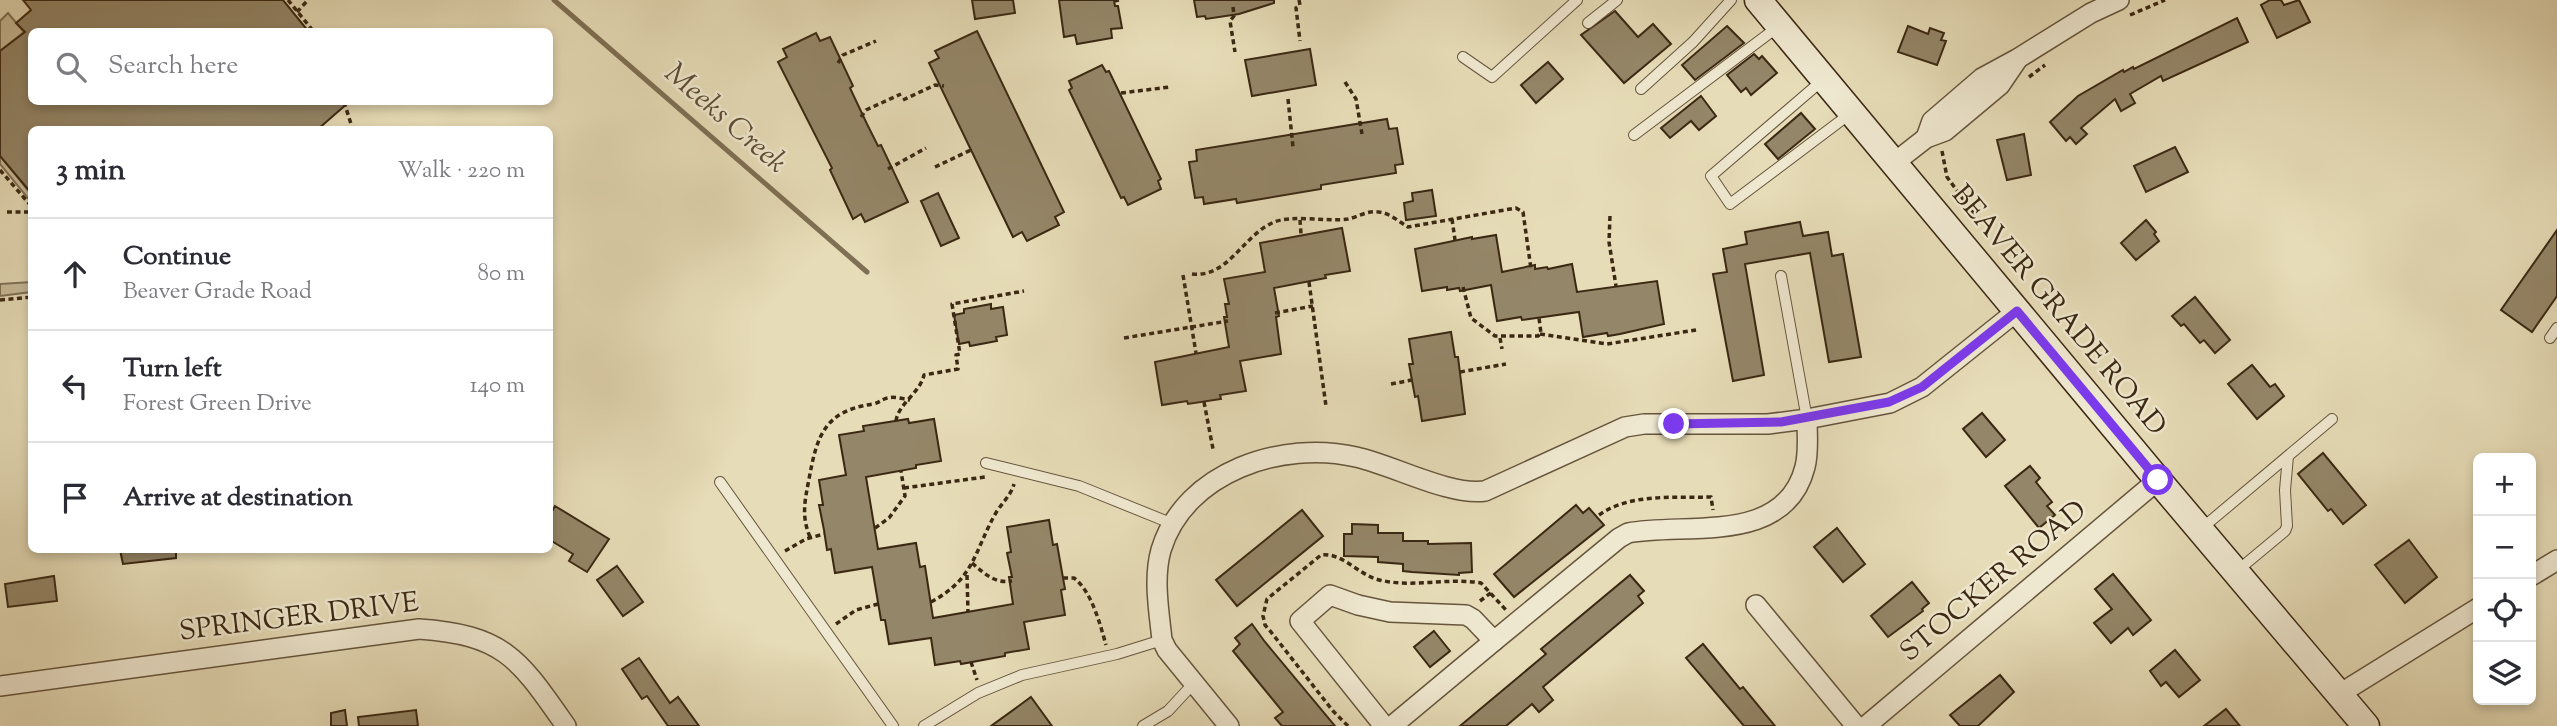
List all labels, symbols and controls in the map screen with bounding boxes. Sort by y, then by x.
search box [28,28,553,105]
icon: search [52,48,90,86]
text: Search here [108,48,238,85]
water label: Meeks Creek [654,53,796,185]
text: 3 min [56,150,126,193]
text: Walk · 220 m [398,155,525,188]
street label: BEAVER GRADE ROAD [1941,177,2175,445]
text: Continue [123,239,231,276]
icon: ahead [56,255,94,293]
text: 80 m [477,258,525,291]
text: Beaver Grade Road [123,276,312,309]
text: Turn left [123,351,222,388]
icon: left [56,367,94,405]
text: 140 m [470,370,525,403]
text: Forest Green Drive [123,388,312,421]
route end [1658,408,1689,439]
map controls [2473,453,2536,705]
button: + [2473,453,2536,516]
route start [2142,464,2173,495]
icon: arrive [56,479,94,517]
text: Arrive at destination [123,480,353,517]
street label: STOCKER ROAD [1892,492,2096,672]
button: − [2473,516,2536,579]
button: locate [2473,579,2536,642]
street label: SPRINGER DRIVE [177,583,421,653]
button: layers [2473,642,2536,705]

